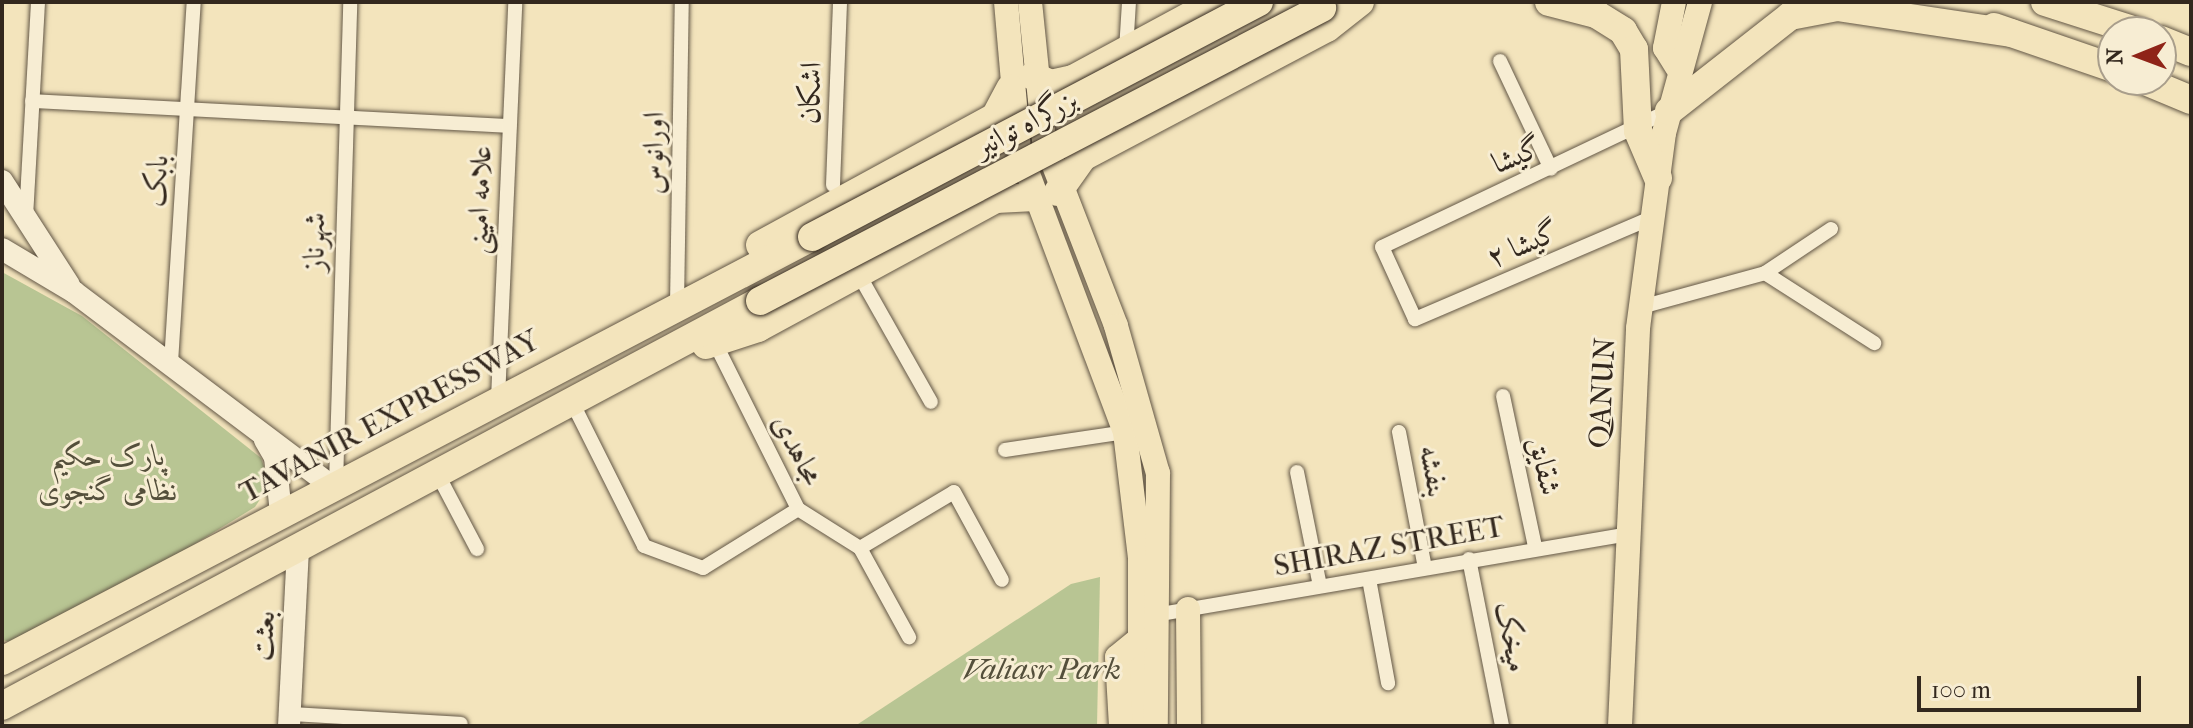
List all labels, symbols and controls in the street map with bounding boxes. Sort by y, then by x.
north arrow [2097,16,2177,96]
text: N [2102,48,2128,65]
street label: اشکان [792,61,830,125]
street label: بزرگراه توانیر [968,82,1084,166]
street label: اورانوس [635,111,673,195]
street label: گیشا [1486,129,1548,183]
street label: علامه امینی [460,145,500,255]
street label: بابک [137,154,177,208]
street label: شهرناز [296,212,334,272]
street label: گیشا ۲ [1481,214,1565,276]
street label: TAVANIR EXPRESSWAY [234,323,546,511]
street label: QANUN [1582,337,1624,449]
street label: مجاهدی [764,408,830,492]
street label: شقایق [1520,433,1568,499]
park label: پارک حکیم نظامی گنجوی [38,438,178,508]
street label: بنفشه [1410,442,1456,500]
street label: SHIRAZ STREET [1271,509,1507,585]
street label: میخک [1487,599,1535,675]
street label: بعثت [245,610,283,662]
park label: Valiasr Park [963,652,1121,688]
scale bar [1921,660,2145,710]
text: 100 m [1931,676,1991,704]

